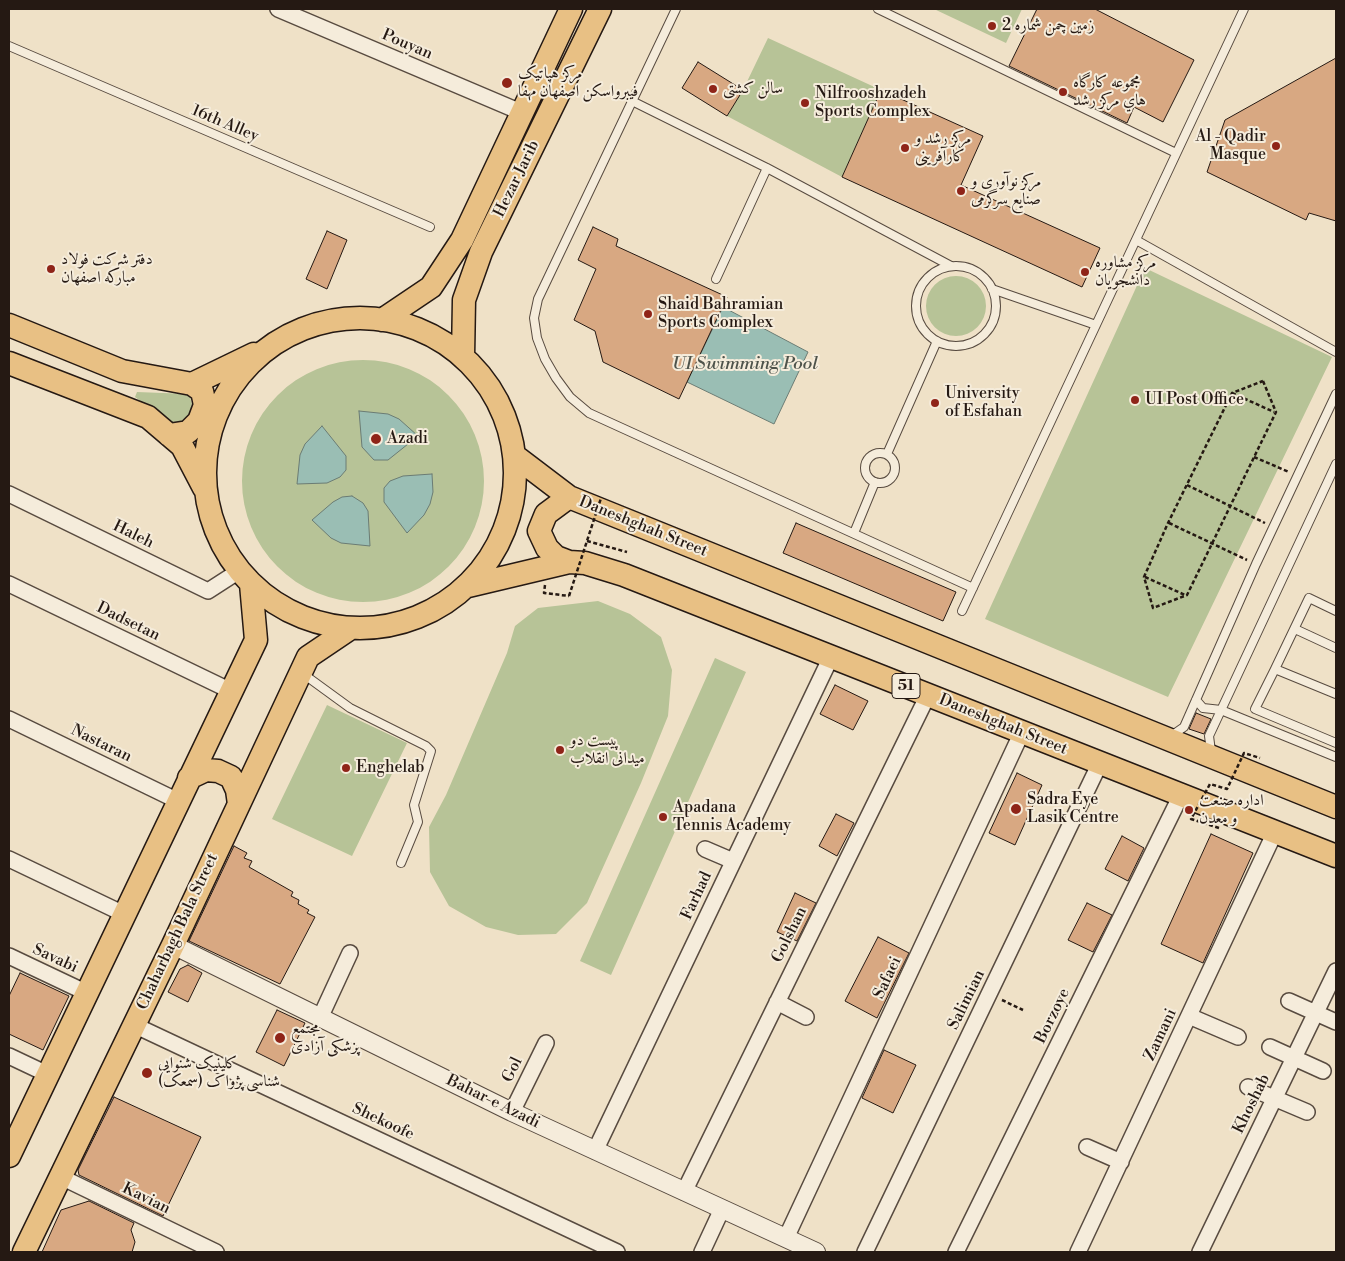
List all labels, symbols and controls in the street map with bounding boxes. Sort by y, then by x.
place label: زمین چمن شماره 2 [1002,16,1094,36]
marker: زمین چمن شماره 2 [986,20,998,32]
street label: Pouyan [379,26,435,64]
place label: مرکز هپاتیک فیبرواسکن اصفهان مهفا [518,64,638,102]
place label: مجموعه کارگاه هاي مرکز رشد [1073,73,1146,111]
marker: مرکز هپاتیک فیبرواسکن اصفهان مهفا [500,76,514,90]
place label: سالن کشتی [723,79,783,99]
marker: سالن کشتی [707,83,719,95]
place label: Nilfrooshzadeh Sports Complex [815,84,930,122]
marker: مجموعه کارگاه هاي مرکز رشد [1057,86,1069,98]
marker: Nilfrooshzadeh Sports Complex [799,97,811,109]
street label: 16th Alley [189,101,261,147]
place label: Al - Qadir Masque [1195,127,1266,165]
place label: مرکز رشد و کارآفرینی [915,129,971,167]
street label: Hezar Jarib [490,137,544,221]
marker: Al - Qadir Masque [1270,140,1282,152]
marker: مرکز رشد و کارآفرینی [899,142,911,154]
place label: مرکز نوآوری و صنایع سرگرمی [971,172,1041,210]
marker: مرکز نوآوری و صنایع سرگرمی [955,185,967,197]
place label: دفتر شرکت فولاد مبارکه اصفهان [61,250,153,288]
place label: مرکز مشاوره دانشجویان [1095,253,1156,291]
marker: دفتر شرکت فولاد مبارکه اصفهان [45,263,57,275]
marker: مرکز مشاوره دانشجویان [1079,266,1091,278]
place label: Shaid Bahramian Sports Complex [658,295,783,333]
marker: Shaid Bahramian Sports Complex [642,308,654,320]
water label: UI Swimming Pool [672,354,818,376]
place label: University of Esfahan [945,384,1022,422]
place label: UI Post Office [1145,390,1244,410]
marker: UI Post Office [1129,394,1141,406]
marker: University of Esfahan [929,397,941,409]
place label: Azadi [387,429,428,449]
marker: Azadi [369,432,383,446]
street label: Daneshghah Street [576,492,710,562]
street label: Haleh [109,517,157,553]
street label: Dadsetan [93,598,163,646]
road number: 51 [892,674,920,698]
street label: Daneshghah Street [936,690,1070,760]
street label: Nastaran [67,721,135,767]
place label: پیست دو میدانی انقلاب [570,731,645,769]
marker: پیست دو میدانی انقلاب [554,744,566,756]
place label: Enghelab [356,758,424,778]
marker: Enghelab [340,762,352,774]
place label: Sadra Eye Lasik Centre [1027,790,1119,828]
place label: اداره صنعت و معدن [1199,791,1264,829]
place label: Apadana Tennis Academy [673,798,791,836]
marker: Sadra Eye Lasik Centre [1009,802,1023,816]
marker: اداره صنعت و معدن [1183,804,1195,816]
marker: Apadana Tennis Academy [657,811,669,823]
street label: Chaharbagh Bala Street [133,851,223,1013]
street label: Farhad [678,869,716,923]
street label: Golshan [768,904,812,966]
street label: Savabi [29,940,81,978]
street label: Safaei [870,954,906,1002]
street label: Salimian [944,967,990,1033]
street label: Borzoye [1031,985,1075,1047]
street label: Zamani [1141,1006,1181,1064]
place label: مجتمع پزشکی آزادی [291,1019,359,1057]
marker: مجتمع پزشکی آزادی [273,1031,287,1045]
place label: کلینیک شنوایی شناسی پژواک (سمعک) [158,1054,280,1092]
street label: Gol [499,1054,527,1086]
marker: کلینیک شنوایی شناسی پژواک (سمعک) [140,1066,154,1080]
street label: Bahar-e Azadi [443,1071,543,1133]
street label: Khoshab [1229,1071,1275,1137]
street label: Shekoofe [349,1099,417,1145]
street label: Kavian [119,1179,173,1219]

